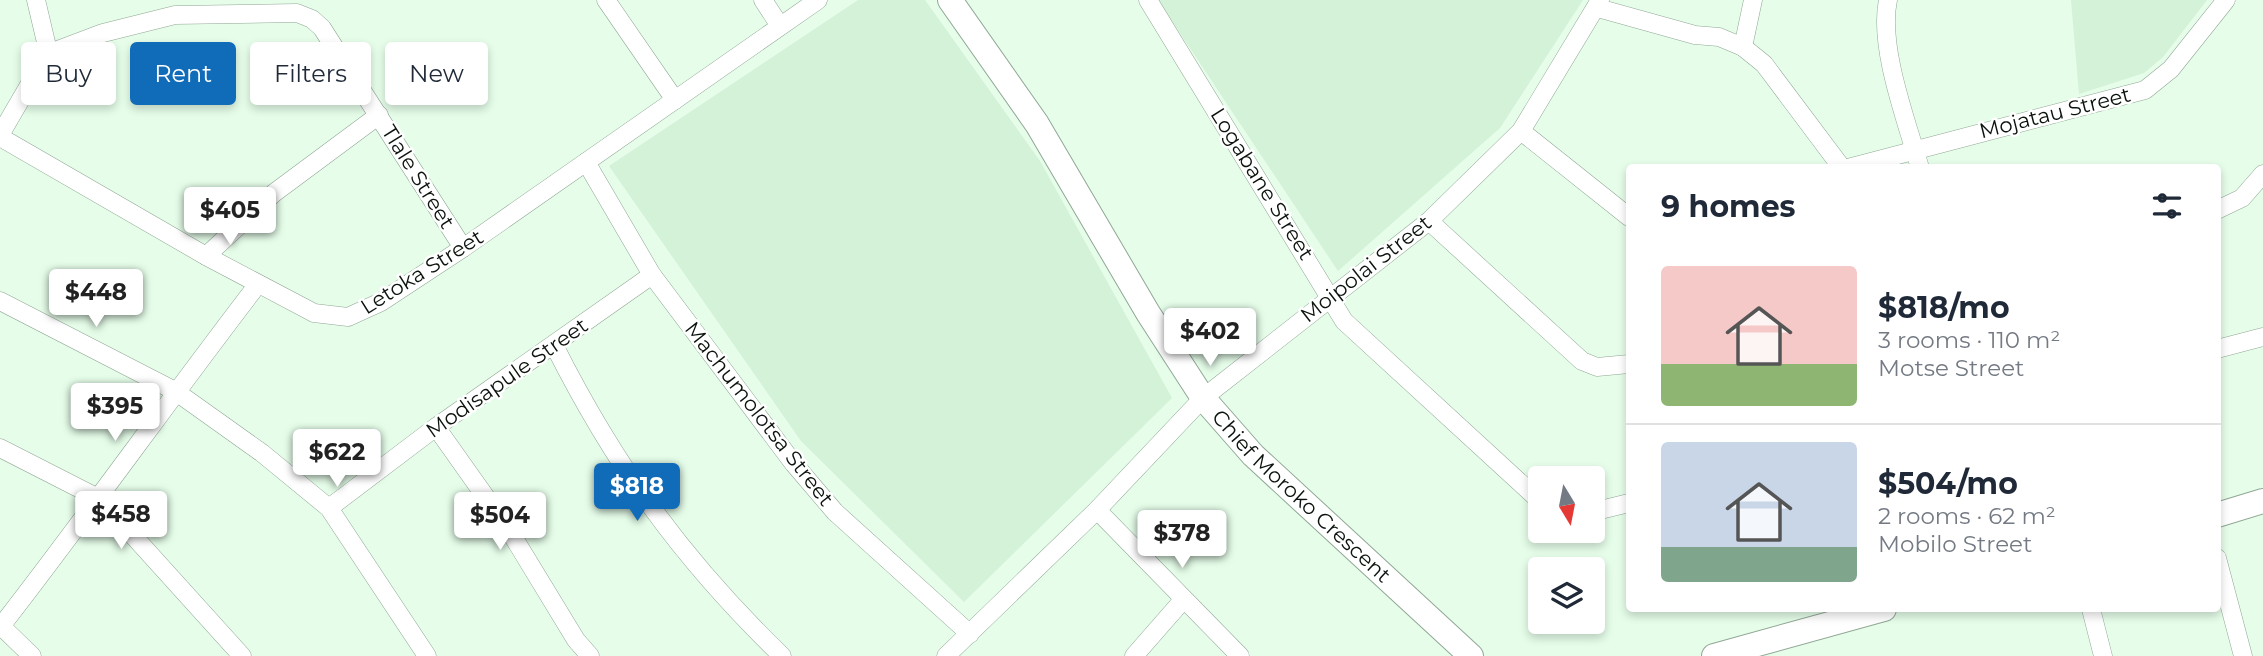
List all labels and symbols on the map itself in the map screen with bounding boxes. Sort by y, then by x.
street label: Mojatau Street [1977,82,2133,143]
street label: Logabane Street [1206,103,1319,264]
street label: Tlale Street [377,120,460,233]
pin: $405 [189,188,271,247]
street label: Moipolai Street [1295,210,1436,327]
street label: Letoka Street [356,224,488,319]
pin: $448 [55,270,137,329]
pin: $402 [1169,308,1251,368]
street label: Modisapule Street [421,312,592,443]
street label: Machumolotsa Street [680,317,839,511]
pin: $395 [74,384,156,443]
street label: Chief Moroko Crescent [1207,404,1396,588]
pin: $622 [296,430,378,489]
pin: $818 [596,463,678,523]
north arrow [1528,466,1605,542]
pin: $458 [80,491,162,551]
pin: $504 [459,492,541,552]
pin: $378 [1141,510,1223,570]

